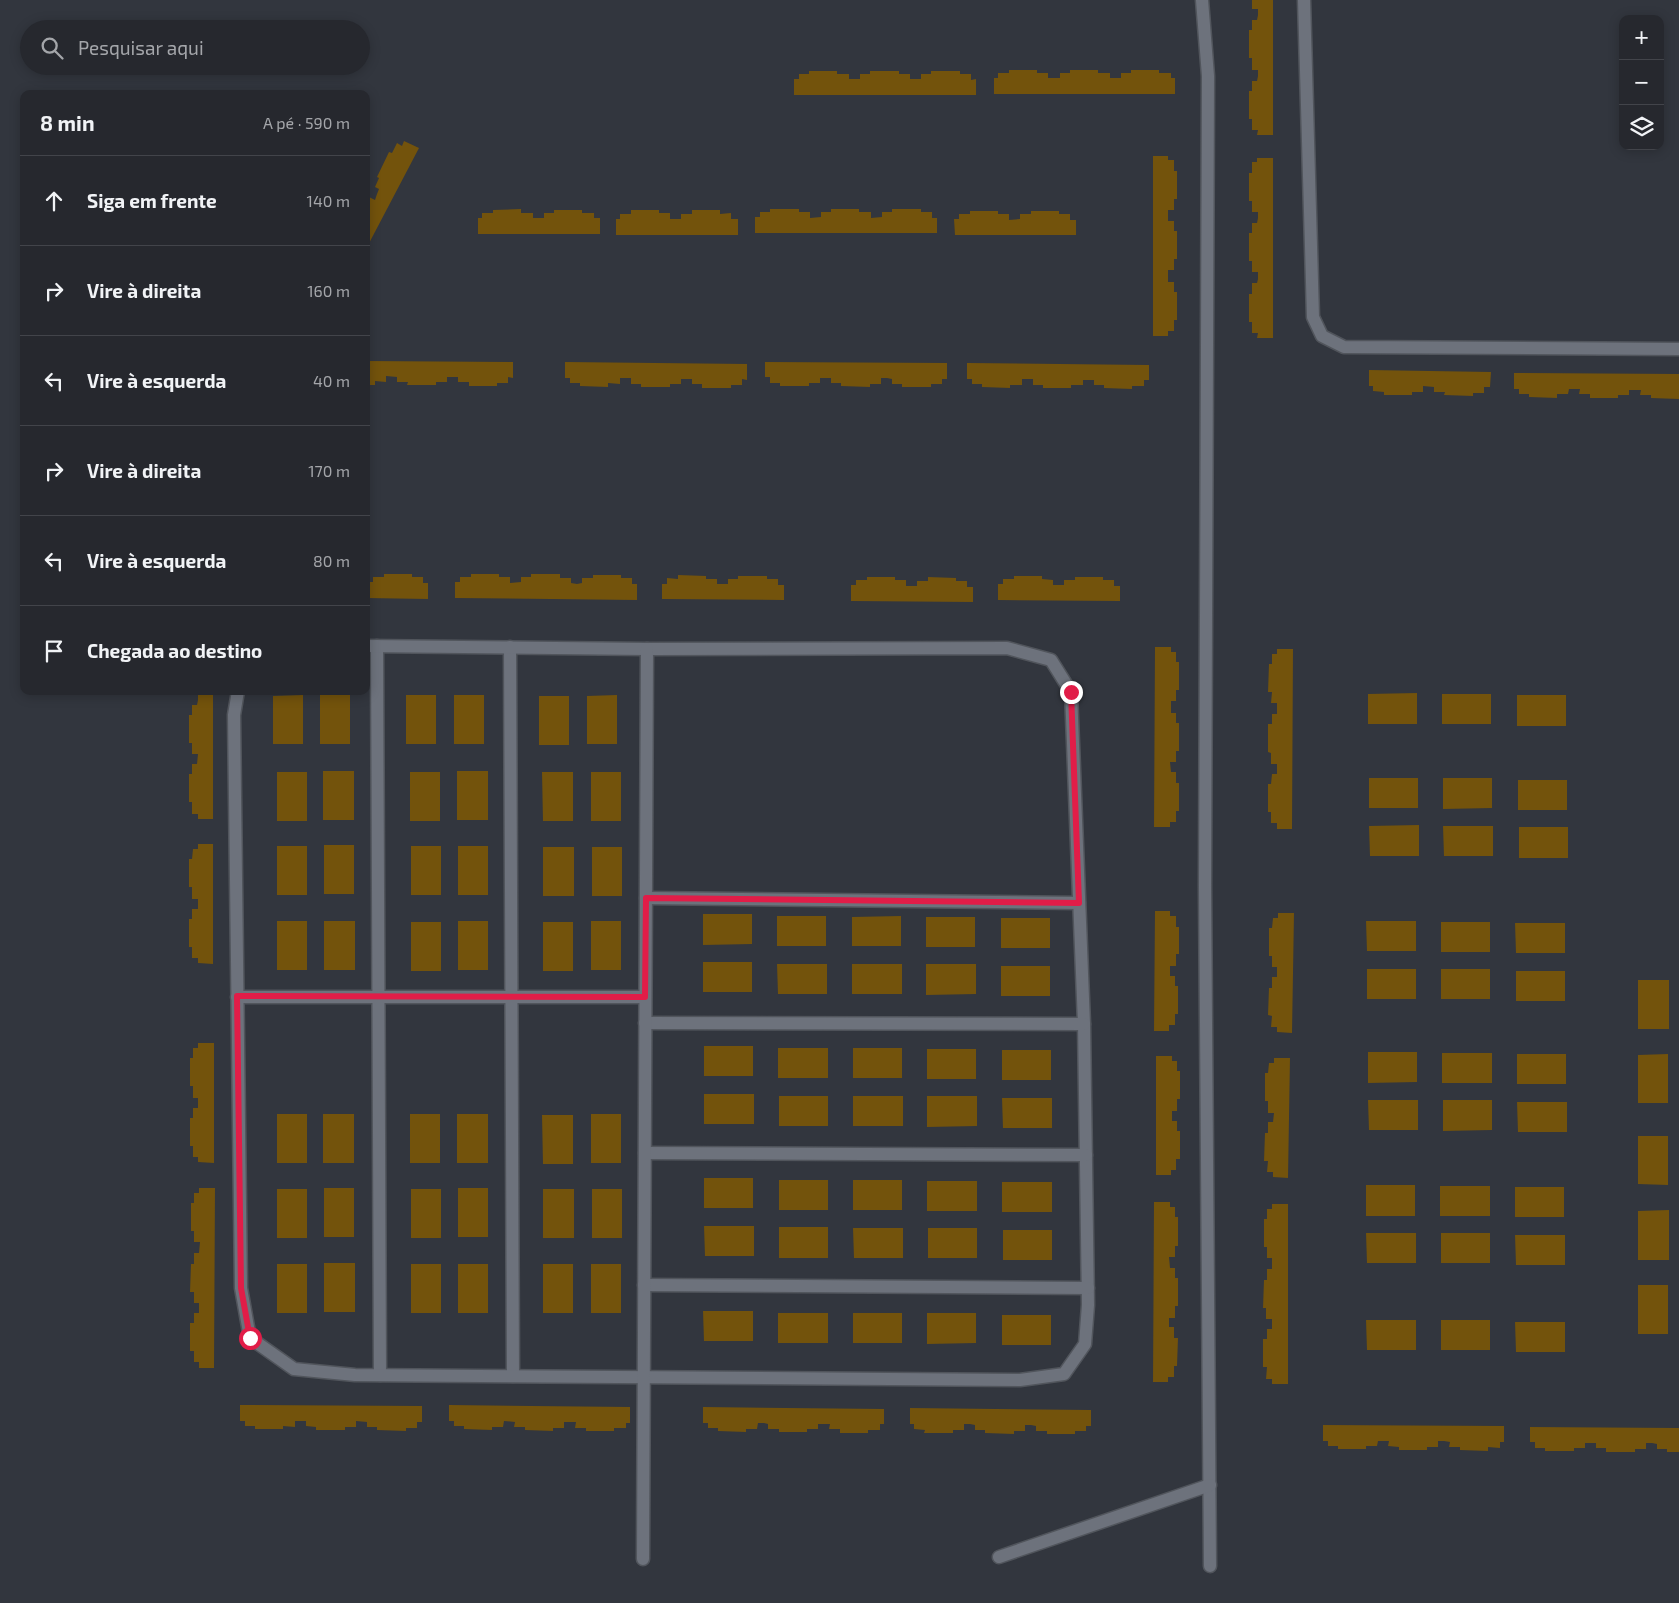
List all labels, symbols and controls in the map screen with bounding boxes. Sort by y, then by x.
map controls [1619,15,1664,150]
button: + [1619,15,1664,60]
search box [20,20,370,75]
icon: search [38,34,66,62]
text: Pesquisar aqui [78,36,204,59]
button: − [1619,60,1664,105]
button: layers [1619,105,1664,150]
text: 8 min [40,110,95,135]
text: A pé · 590 m [263,113,350,132]
icon: ahead [40,187,68,215]
text: Siga em frente [87,189,217,212]
text: 140 m [307,191,350,210]
icon: right [40,277,68,305]
text: Vire à direita [87,279,201,302]
text: 160 m [307,281,350,300]
icon: left [40,367,68,395]
text: Vire à esquerda [87,369,226,392]
text: 40 m [313,371,350,390]
icon: right [40,457,68,485]
text: Vire à direita [87,459,201,482]
text: 170 m [308,461,350,480]
icon: left [40,547,68,575]
text: Vire à esquerda [87,549,226,572]
text: 80 m [313,551,350,570]
icon: arrive [40,637,68,665]
text: Chegada ao destino [87,639,262,662]
route end [1060,681,1083,704]
route start [239,1327,262,1350]

